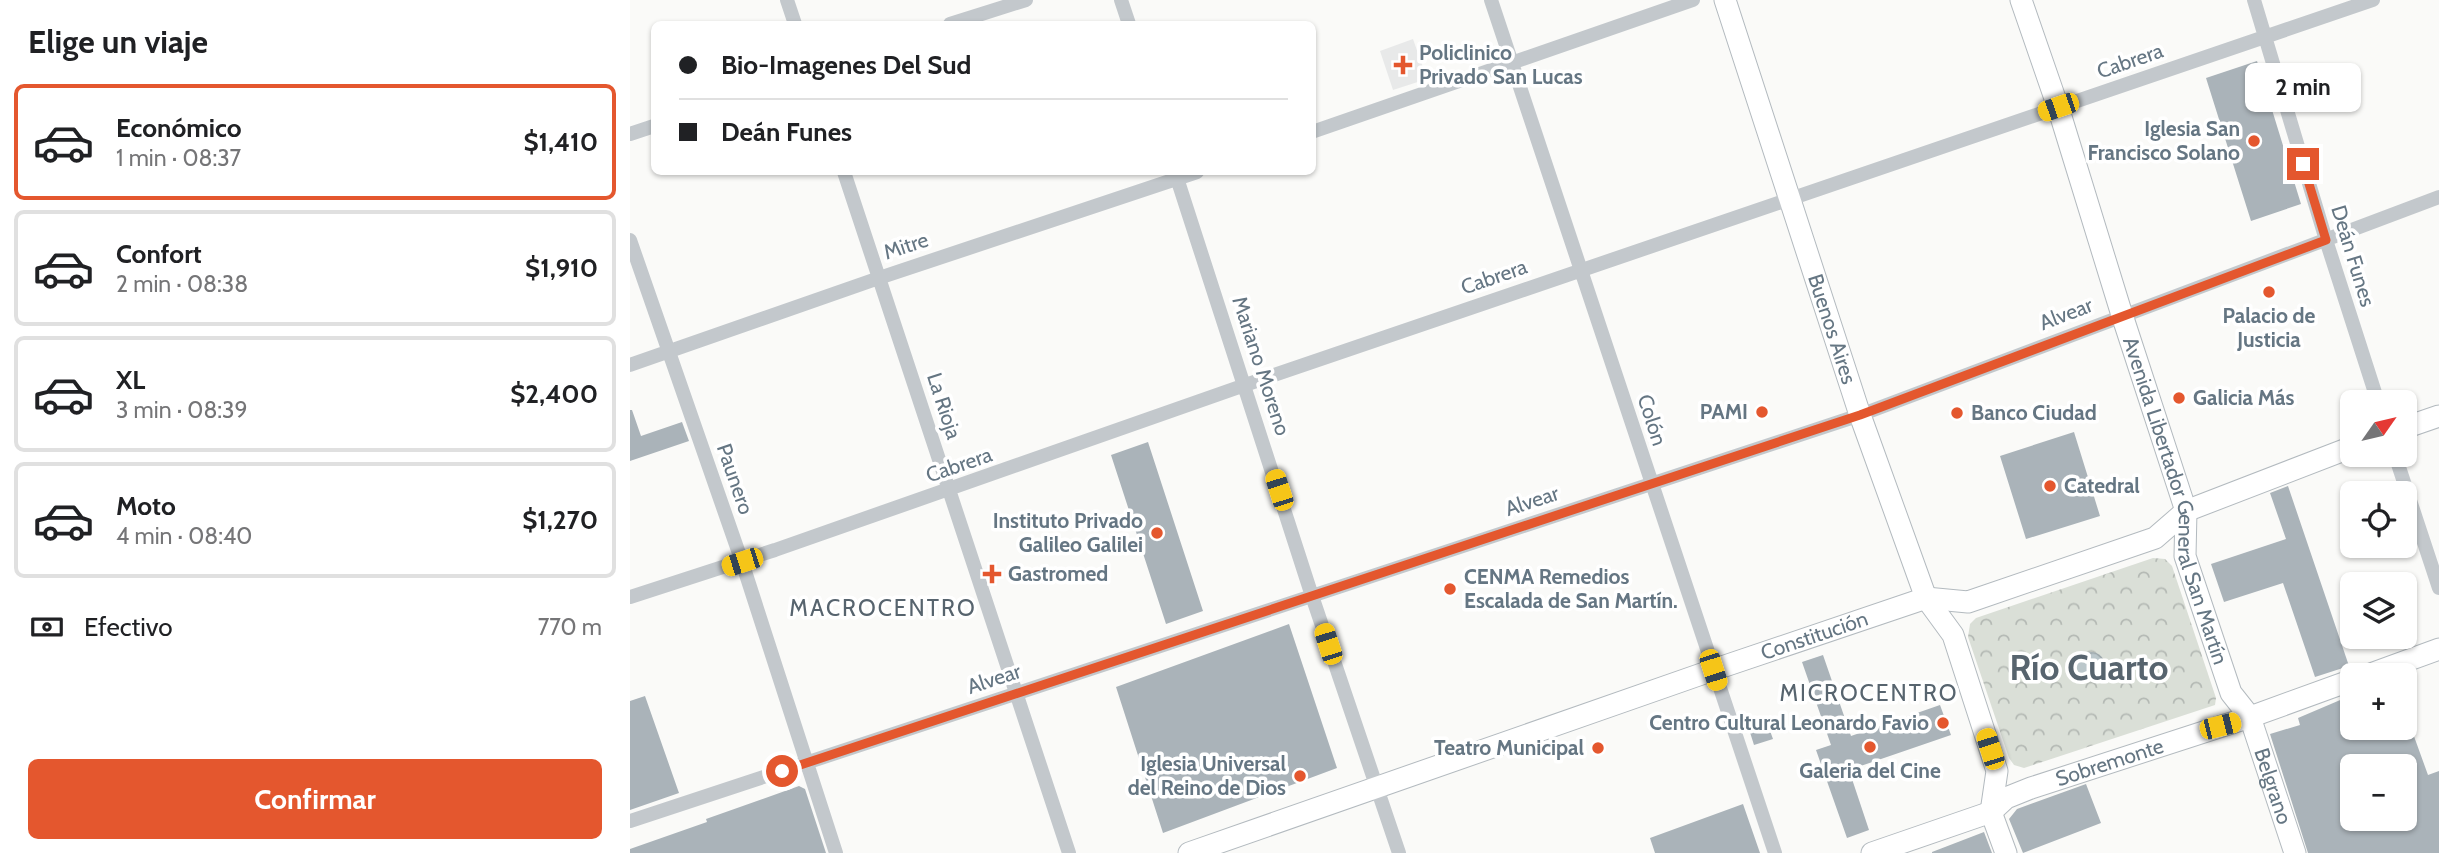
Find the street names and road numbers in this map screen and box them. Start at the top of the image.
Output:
street label: Cabrera [2093,38,2166,83]
street label: Deán Funes [2326,202,2381,310]
street label: Mitre [880,227,932,264]
street label: Cabrera [1457,254,1530,299]
street label: Buenos Aires [1803,271,1862,387]
street label: Alvear [2036,292,2096,335]
street label: Mariano Moreno [1227,293,1296,439]
street label: Avenida Libertador General San Martín [2118,333,2233,667]
street label: La Rioja [921,369,967,443]
street label: Colón [1632,391,1672,449]
street label: Paunero [712,440,759,518]
street label: Cabrera [922,442,995,487]
street label: Alvear [1502,480,1562,521]
street label: Constitución [1757,606,1871,665]
street label: Alvear [964,658,1024,699]
street label: Sobremonte [2052,733,2167,791]
street label: Belgrano [2249,745,2298,827]

